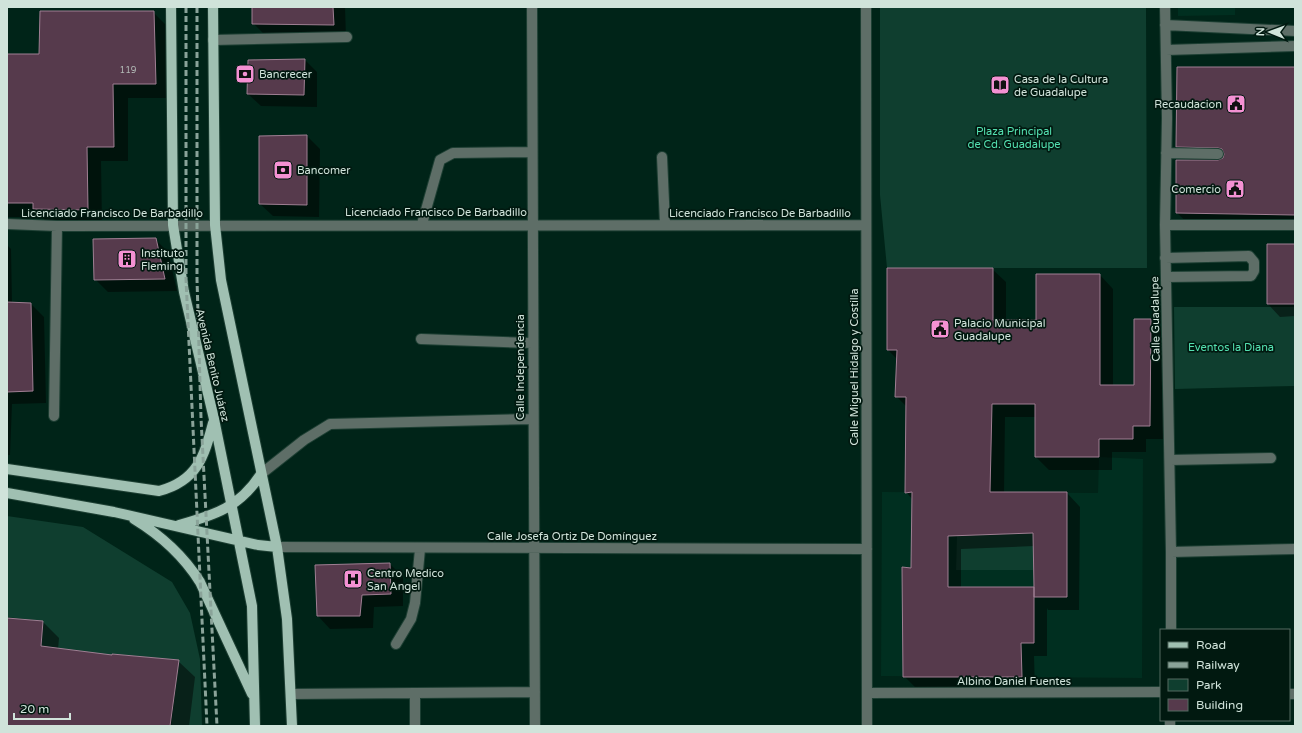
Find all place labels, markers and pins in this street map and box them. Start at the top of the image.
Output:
bank icon: Bancrecer [234,63,256,85]
place label: Bancrecer [259,68,313,81]
place label: Casa de la Cultura de Guadalupe [1014,73,1108,99]
library icon: Casa de la Cultura de Guadalupe [989,74,1011,96]
public building icon: Recaudacion [1225,93,1247,115]
place label: Recaudacion [1154,98,1222,111]
bank icon: Bancomer [272,159,294,181]
place label: Bancomer [297,164,351,177]
public building icon: Comercio [1224,178,1246,200]
place label: Comercio [1171,183,1221,196]
place label: Instituto Fleming [141,247,185,273]
building icon: Instituto Fleming [116,248,138,270]
place label: Palacio Municipal Guadalupe [954,317,1045,343]
public building icon: Palacio Municipal Guadalupe [929,318,951,340]
place label: Centro Medico San Angel [367,567,444,593]
hospital icon: Centro Medico San Angel [342,568,364,590]

